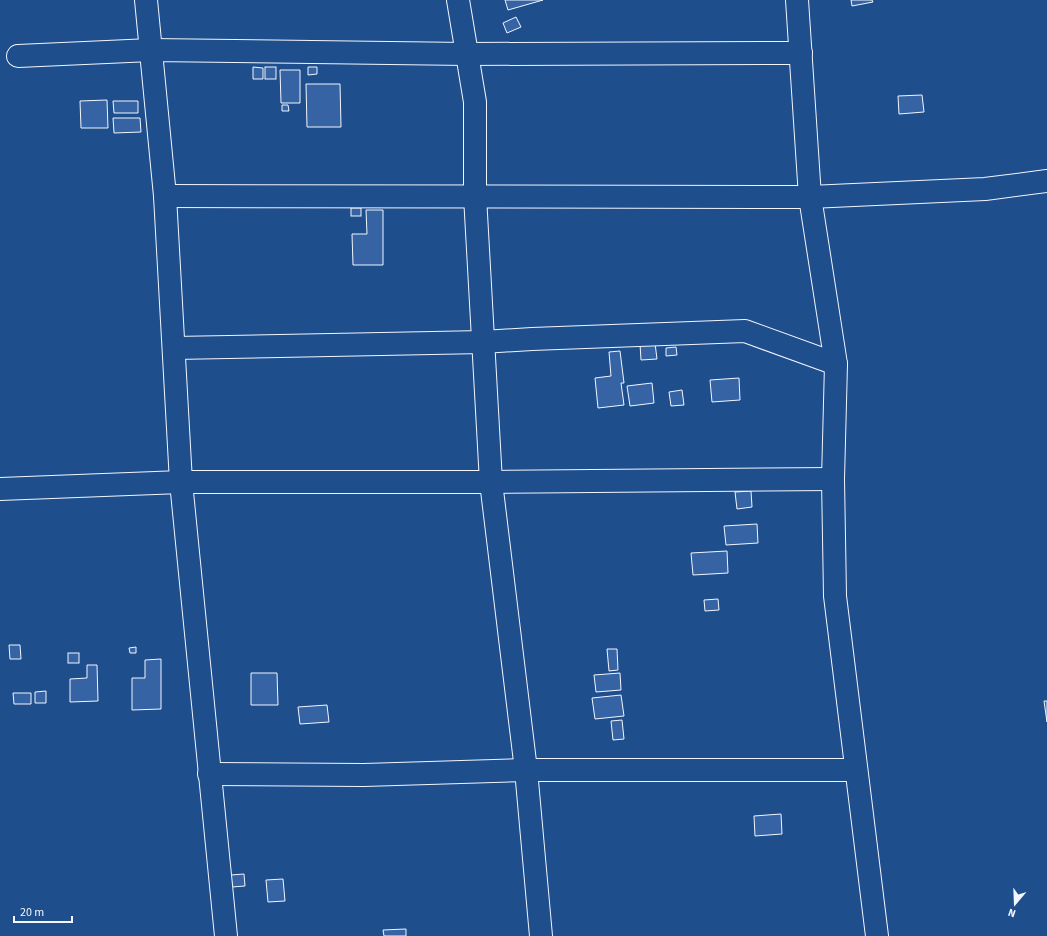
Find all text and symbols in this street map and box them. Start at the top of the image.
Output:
north arrow [995,884,1035,924]
scale bar [14,898,72,924]
text: 20 m [20,904,44,921]
text: N [1006,905,1018,921]

